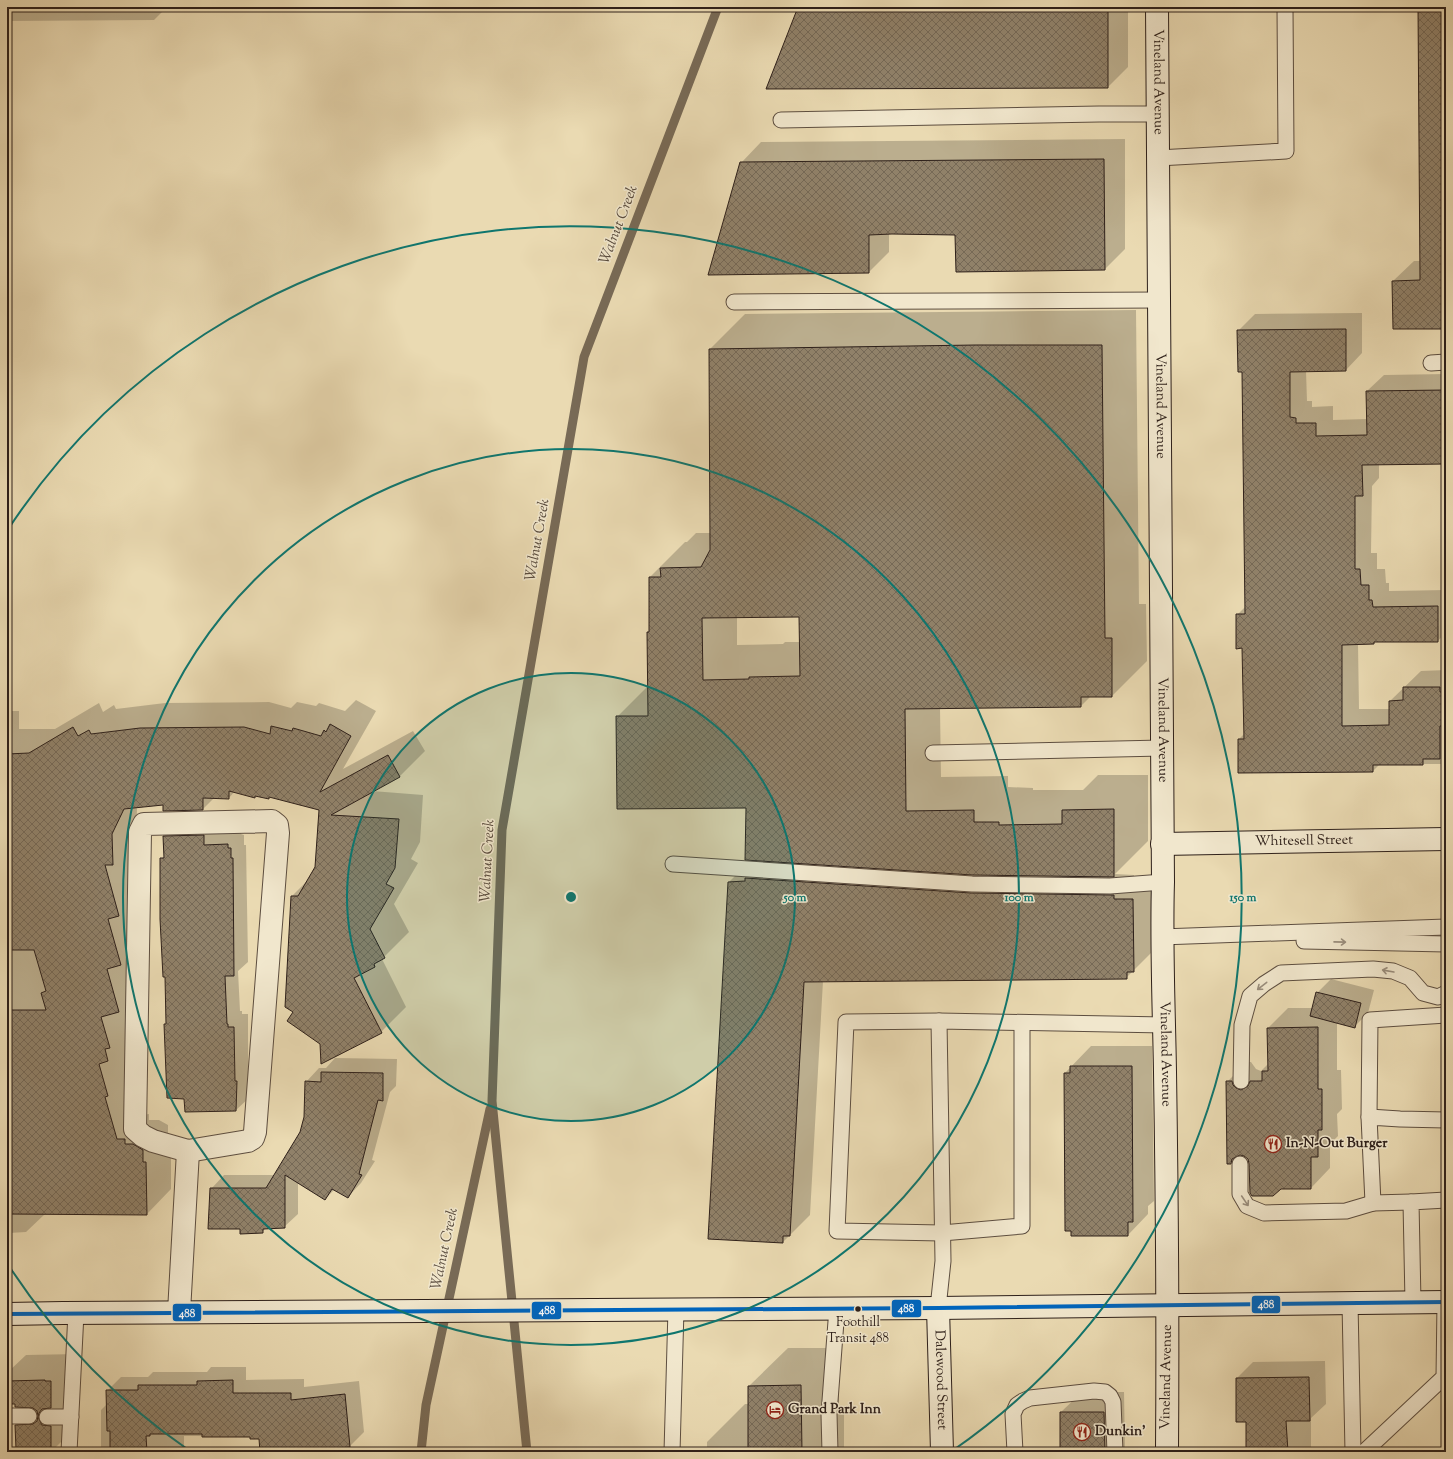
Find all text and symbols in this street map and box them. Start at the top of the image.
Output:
street label: Vineland Avenue [1147,29,1168,135]
water label: Walnut Creek [594,182,644,267]
street label: Vineland Avenue [1149,353,1170,459]
water label: Walnut Creek [520,497,556,583]
street label: Vineland Avenue [1152,677,1172,783]
water label: Walnut Creek [475,819,501,903]
street label: Whitesell Street [1255,831,1353,852]
text: 50 m [783,889,807,907]
text: 100 m [1003,889,1034,907]
text: 150 m [1228,889,1257,907]
centre of rings [564,890,578,904]
one-way arrow [1333,938,1346,946]
one-way arrow [1382,967,1395,975]
one-way arrow [1257,982,1268,990]
street label: Vineland Avenue [1153,1001,1176,1107]
restaurant icon: In-N-Out Burger [1263,1134,1283,1154]
place label: In-N-Out Burger [1286,1134,1388,1154]
one-way arrow [1241,1196,1249,1207]
water label: Walnut Creek [426,1206,464,1292]
line badge: 488 [1251,1295,1281,1314]
text: 488 [1257,1297,1275,1313]
line badge: 488 [891,1299,922,1318]
line badge: 488 [531,1301,562,1320]
text: 488 [897,1301,915,1317]
line badge: 488 [172,1303,202,1322]
text: 488 [538,1303,556,1319]
marker: Foothill Transit 488 [853,1304,863,1314]
text: 488 [178,1306,196,1322]
place label: Foothill Transit 488 [827,1314,889,1348]
street label: Vineland Avenue [1156,1324,1178,1430]
street label: Dalewood Street [929,1330,951,1431]
hotel icon: Grand Park Inn [765,1400,785,1420]
place label: Grand Park Inn [788,1400,882,1420]
restaurant icon: Dunkin' [1072,1422,1092,1442]
place label: Dunkin' [1095,1422,1146,1442]

